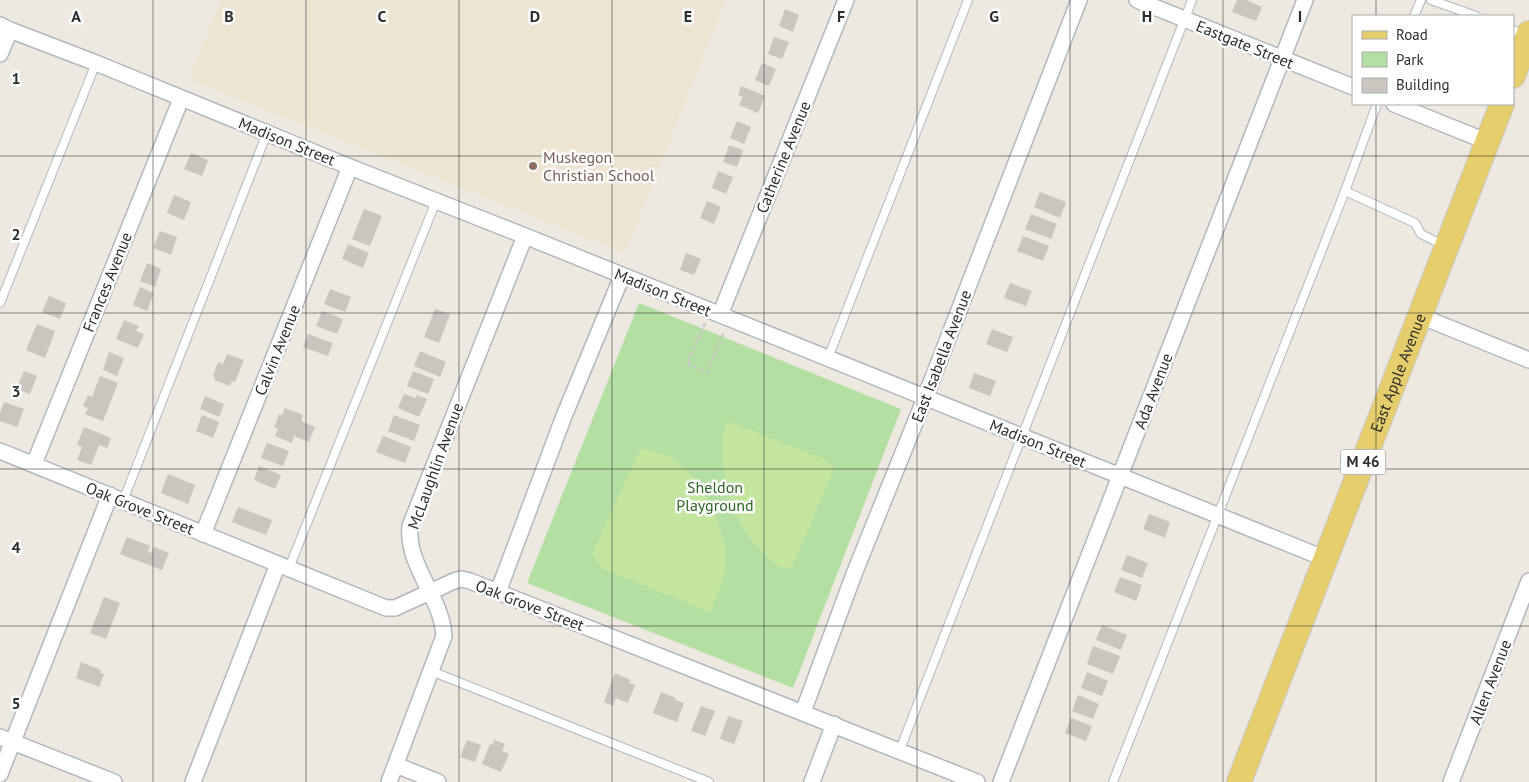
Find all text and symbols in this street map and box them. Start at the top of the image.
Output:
text: A [71,6,81,26]
text: B [224,6,234,26]
text: C [378,6,387,26]
text: D [530,6,540,26]
text: E [684,6,692,26]
text: F [837,6,845,26]
text: G [989,6,999,26]
text: H [1142,6,1152,26]
text: I [1298,6,1302,26]
street label: Eastgate Street [1193,15,1297,73]
legend [1352,15,1514,105]
text: Road [1396,25,1428,44]
text: Park [1396,50,1424,69]
text: 1 [11,68,21,88]
text: Building [1396,75,1450,94]
street label: Catherine Avenue [751,98,815,216]
street label: Madison Street [236,112,339,170]
place label: Muskegon Christian School [543,147,655,185]
marker: Muskegon Christian School [527,160,539,172]
text: 2 [11,224,21,244]
street label: Frances Avenue [78,229,136,335]
street label: Madison Street [612,263,715,321]
street label: East Isabella Avenue [907,287,975,425]
street label: Calvin Avenue [250,302,304,398]
street label: East Apple Avenue [1366,310,1430,435]
street label: Ada Avenue [1129,350,1177,432]
text: 3 [11,381,21,401]
street label: McLaughlin Avenue [403,400,467,532]
street label: Madison Street [987,414,1090,472]
road number: M 46 [1340,450,1386,474]
street label: Oak Grove Street [83,477,197,539]
park label: Sheldon Playground [676,477,754,515]
text: 4 [11,537,21,557]
street label: Oak Grove Street [473,575,588,635]
street label: Allen Avenue [1465,637,1515,727]
text: 5 [11,693,21,713]

